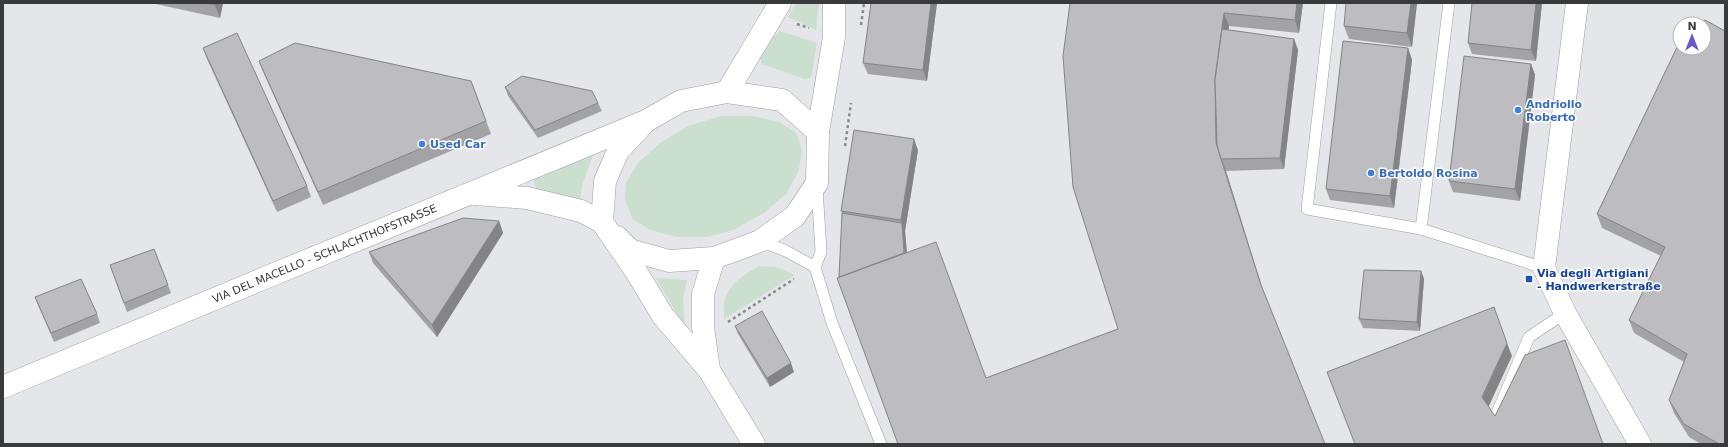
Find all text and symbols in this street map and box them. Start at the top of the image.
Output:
north arrow [1672,16,1712,56]
text: N [1687,20,1697,33]
place label: Andriollo Roberto [1526,98,1583,124]
marker: Andriollo Roberto [1513,105,1523,115]
place label: Used Car [430,138,486,151]
marker: Used Car [417,139,427,149]
place label: Bertoldo Rosina [1379,167,1478,180]
marker: Bertoldo Rosina [1366,168,1376,178]
street label: VIA DEL MACELLO - SCHLACHTHOFSTRASSE [210,201,439,306]
place label: Via degli Artigiani - Handwerkerstraße [1537,267,1661,293]
marker: Via degli Artigiani - Handwerkerstraße [1524,274,1534,284]

